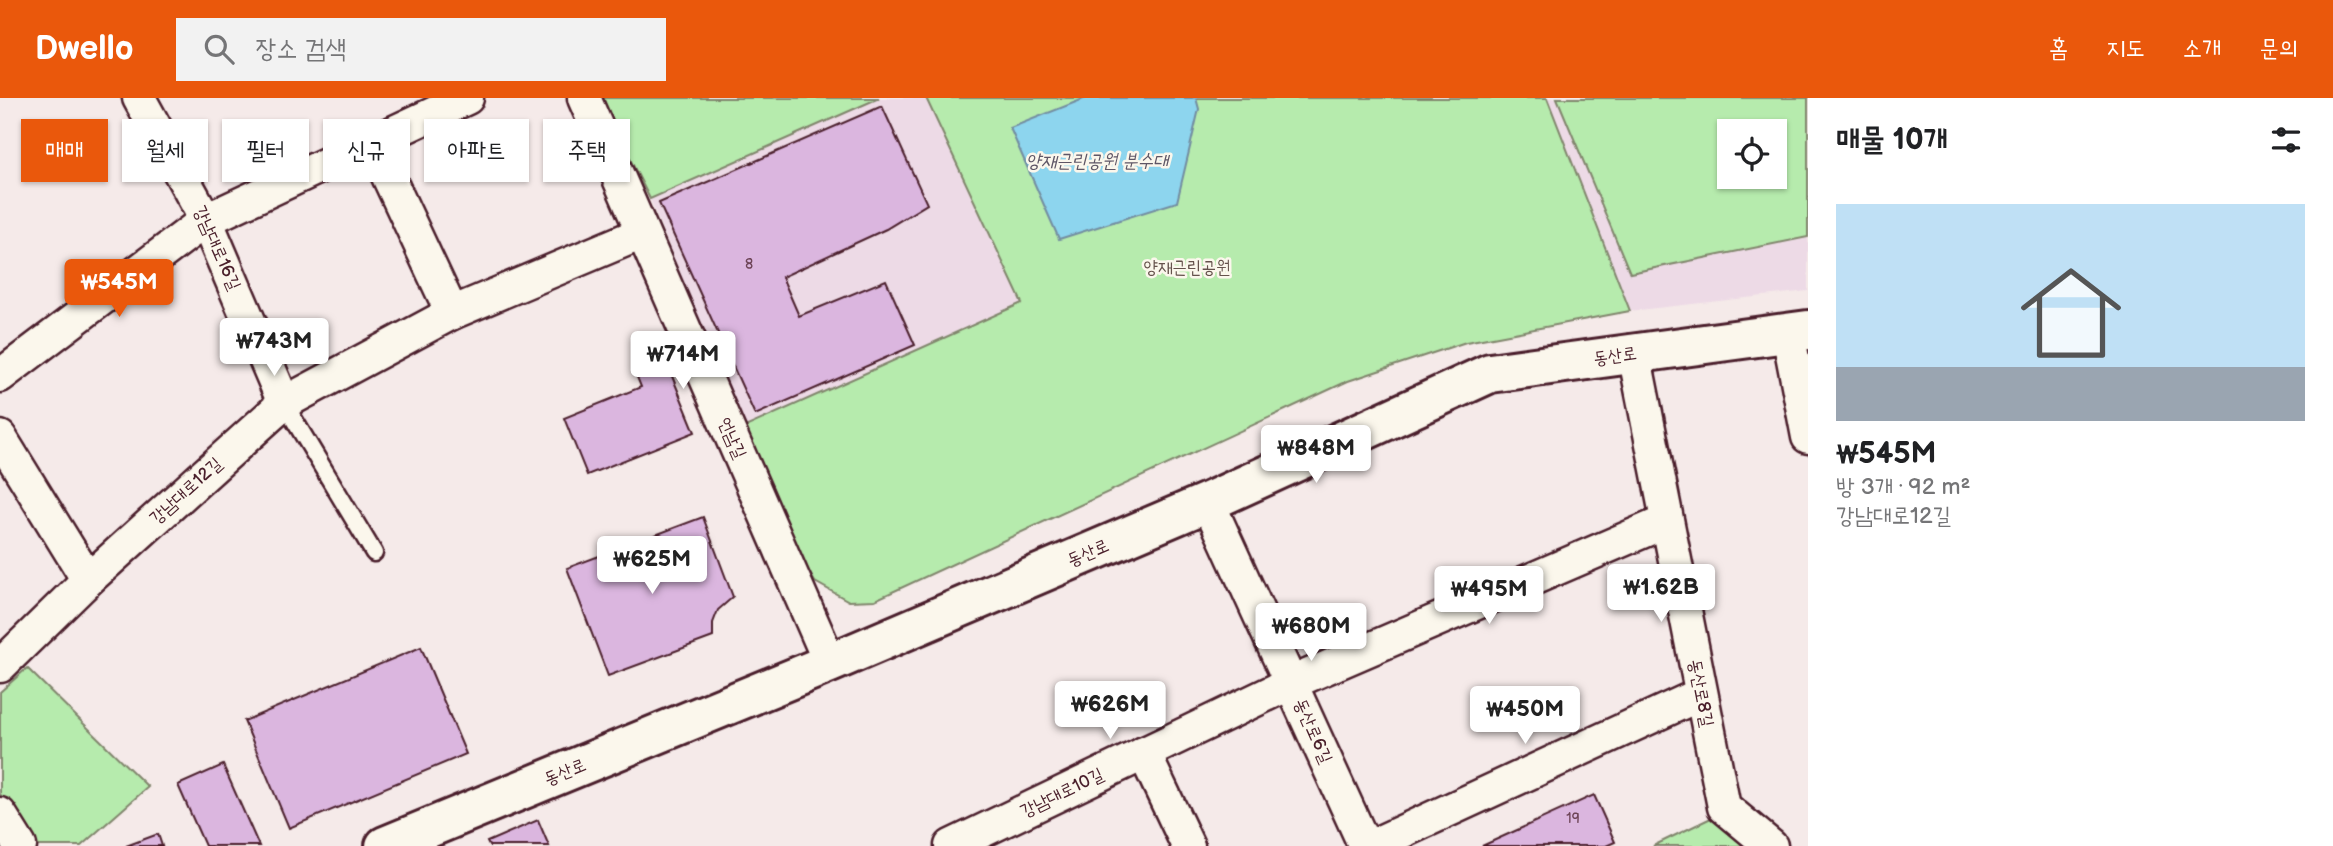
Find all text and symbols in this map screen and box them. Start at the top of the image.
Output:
search box [176,18,666,81]
text: Dwello [35,29,134,69]
icon: search [200,30,238,68]
text: 장소 검색 [256,34,346,65]
text: 홈 [2049,34,2068,63]
text: 지도 [2106,34,2145,63]
text: 소개 [2183,34,2221,63]
text: 문의 [2259,34,2298,63]
chip: 매매 [21,119,108,182]
chip: 월세 [122,119,208,182]
chip: 필터 [222,119,309,182]
chip: 신규 [323,119,410,182]
chip: 아파트 [424,119,529,182]
chip: 주택 [543,119,630,182]
map controls [1717,119,1787,189]
button: locate [1717,119,1787,189]
icon: filters [2267,121,2305,159]
text: 매물 10개 [1836,122,1948,158]
water label: 양재근린공원 분수대 [1026,150,1171,173]
street label: 강남대로16길 [189,202,245,294]
icon: home [2008,250,2134,376]
house number: 8 [745,256,753,273]
park label: 양재근린공원 [1144,257,1230,278]
pin: ₩545M [70,260,168,319]
text: ₩545M [80,268,158,296]
pin: ₩743M [225,318,323,378]
text: ₩743M [236,327,312,355]
pin: ₩714M [634,331,732,391]
text: ₩714M [647,340,719,368]
street label: 동산로 [1592,343,1638,369]
street label: 언남길 [714,414,751,463]
pin: ₩848M [1267,426,1365,485]
text: ₩848M [1277,434,1355,462]
text: ₩545M [1836,436,1936,472]
street label: 강남대로12길 [146,453,227,529]
text: 방 3개 · 92 m² [1836,473,1970,501]
text: 강남대로12길 [1836,502,1951,530]
street label: 동산로 [1064,535,1112,571]
pin: ₩625M [603,536,701,596]
text: ₩625M [613,545,691,573]
pin: ₩1.62B [1604,564,1718,624]
pin: ₩495M [1440,566,1538,626]
text: ₩1.62B [1623,573,1699,601]
text: ₩495M [1450,575,1528,603]
pin: ₩680M [1262,603,1360,663]
text: ₩680M [1271,612,1351,640]
street label: 동산로8길 [1684,657,1718,729]
pin: ₩626M [1061,682,1159,741]
pin: ₩450M [1476,686,1574,746]
text: ₩626M [1071,690,1149,718]
street label: 동산로6길 [1289,695,1337,767]
text: ₩450M [1486,695,1564,723]
street label: 동산로 [541,754,589,790]
street label: 강남대로10길 [1017,764,1107,822]
house number: 19 [1566,810,1580,827]

